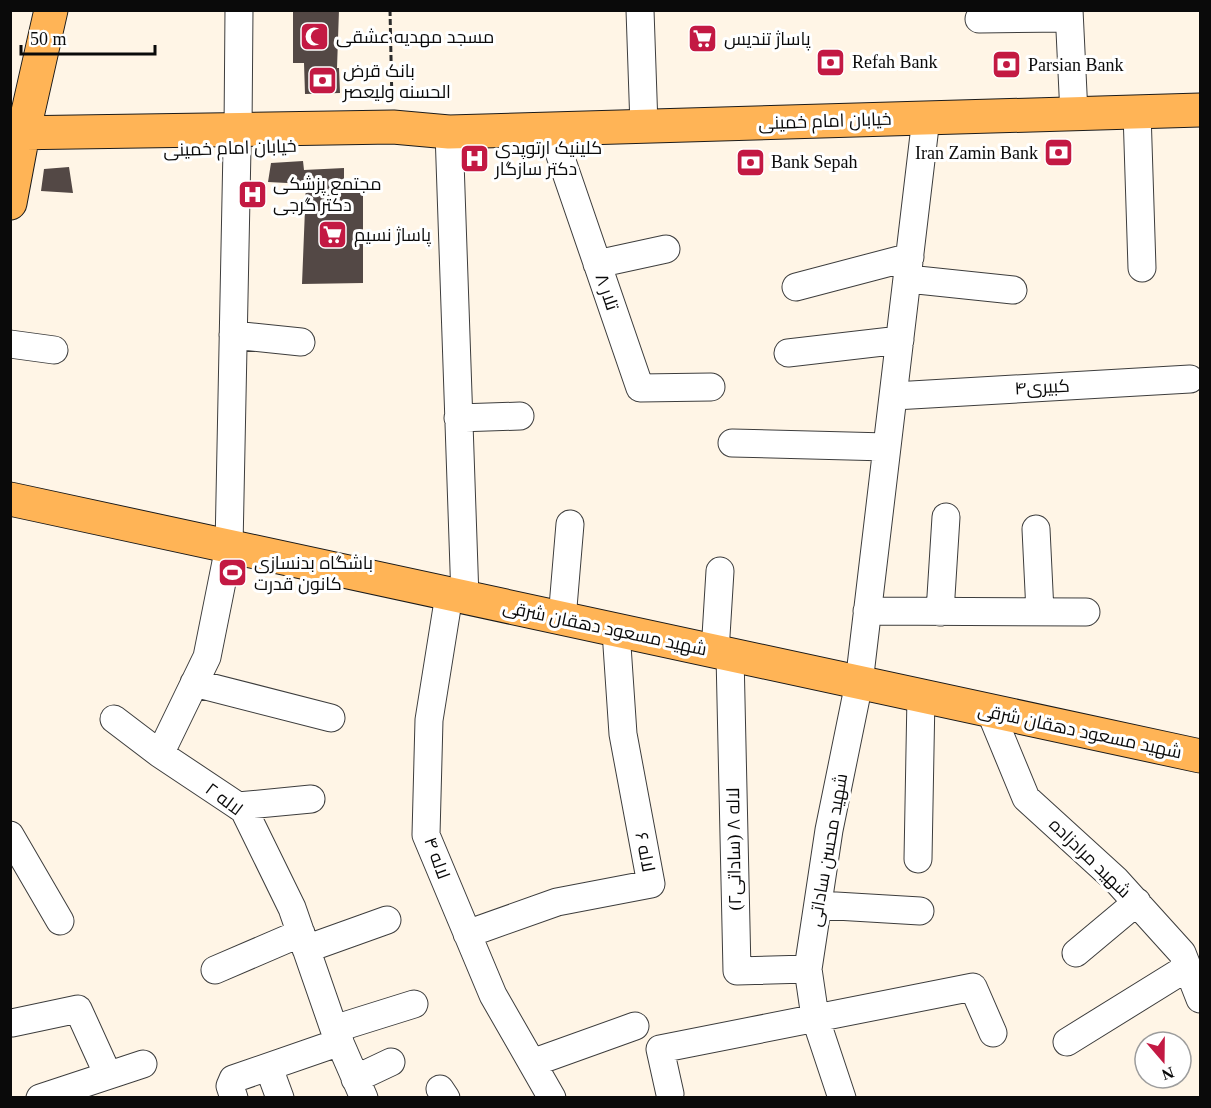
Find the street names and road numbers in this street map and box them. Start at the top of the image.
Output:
street label: خیابان امام خمینی [758,109,892,135]
street label: خیابان امام خمینی [163,136,297,162]
street label: تلار ۸ [591,271,623,313]
street label: کبیری۴ [1014,376,1070,399]
street label: شهید مسعود دهقان شرقی [501,597,709,660]
street label: شهید مسعود دهقان شرقی [976,700,1184,763]
street label: شهید محسن ساداتی [805,772,852,928]
street label: لاله ۲ [202,779,246,819]
street label: لاله ۸ (ساداتی۲) [723,787,746,911]
street label: شهید مرادزاده [1044,814,1135,903]
street label: لاله ۶ [631,830,659,874]
street label: لاله ۴ [420,834,454,882]

